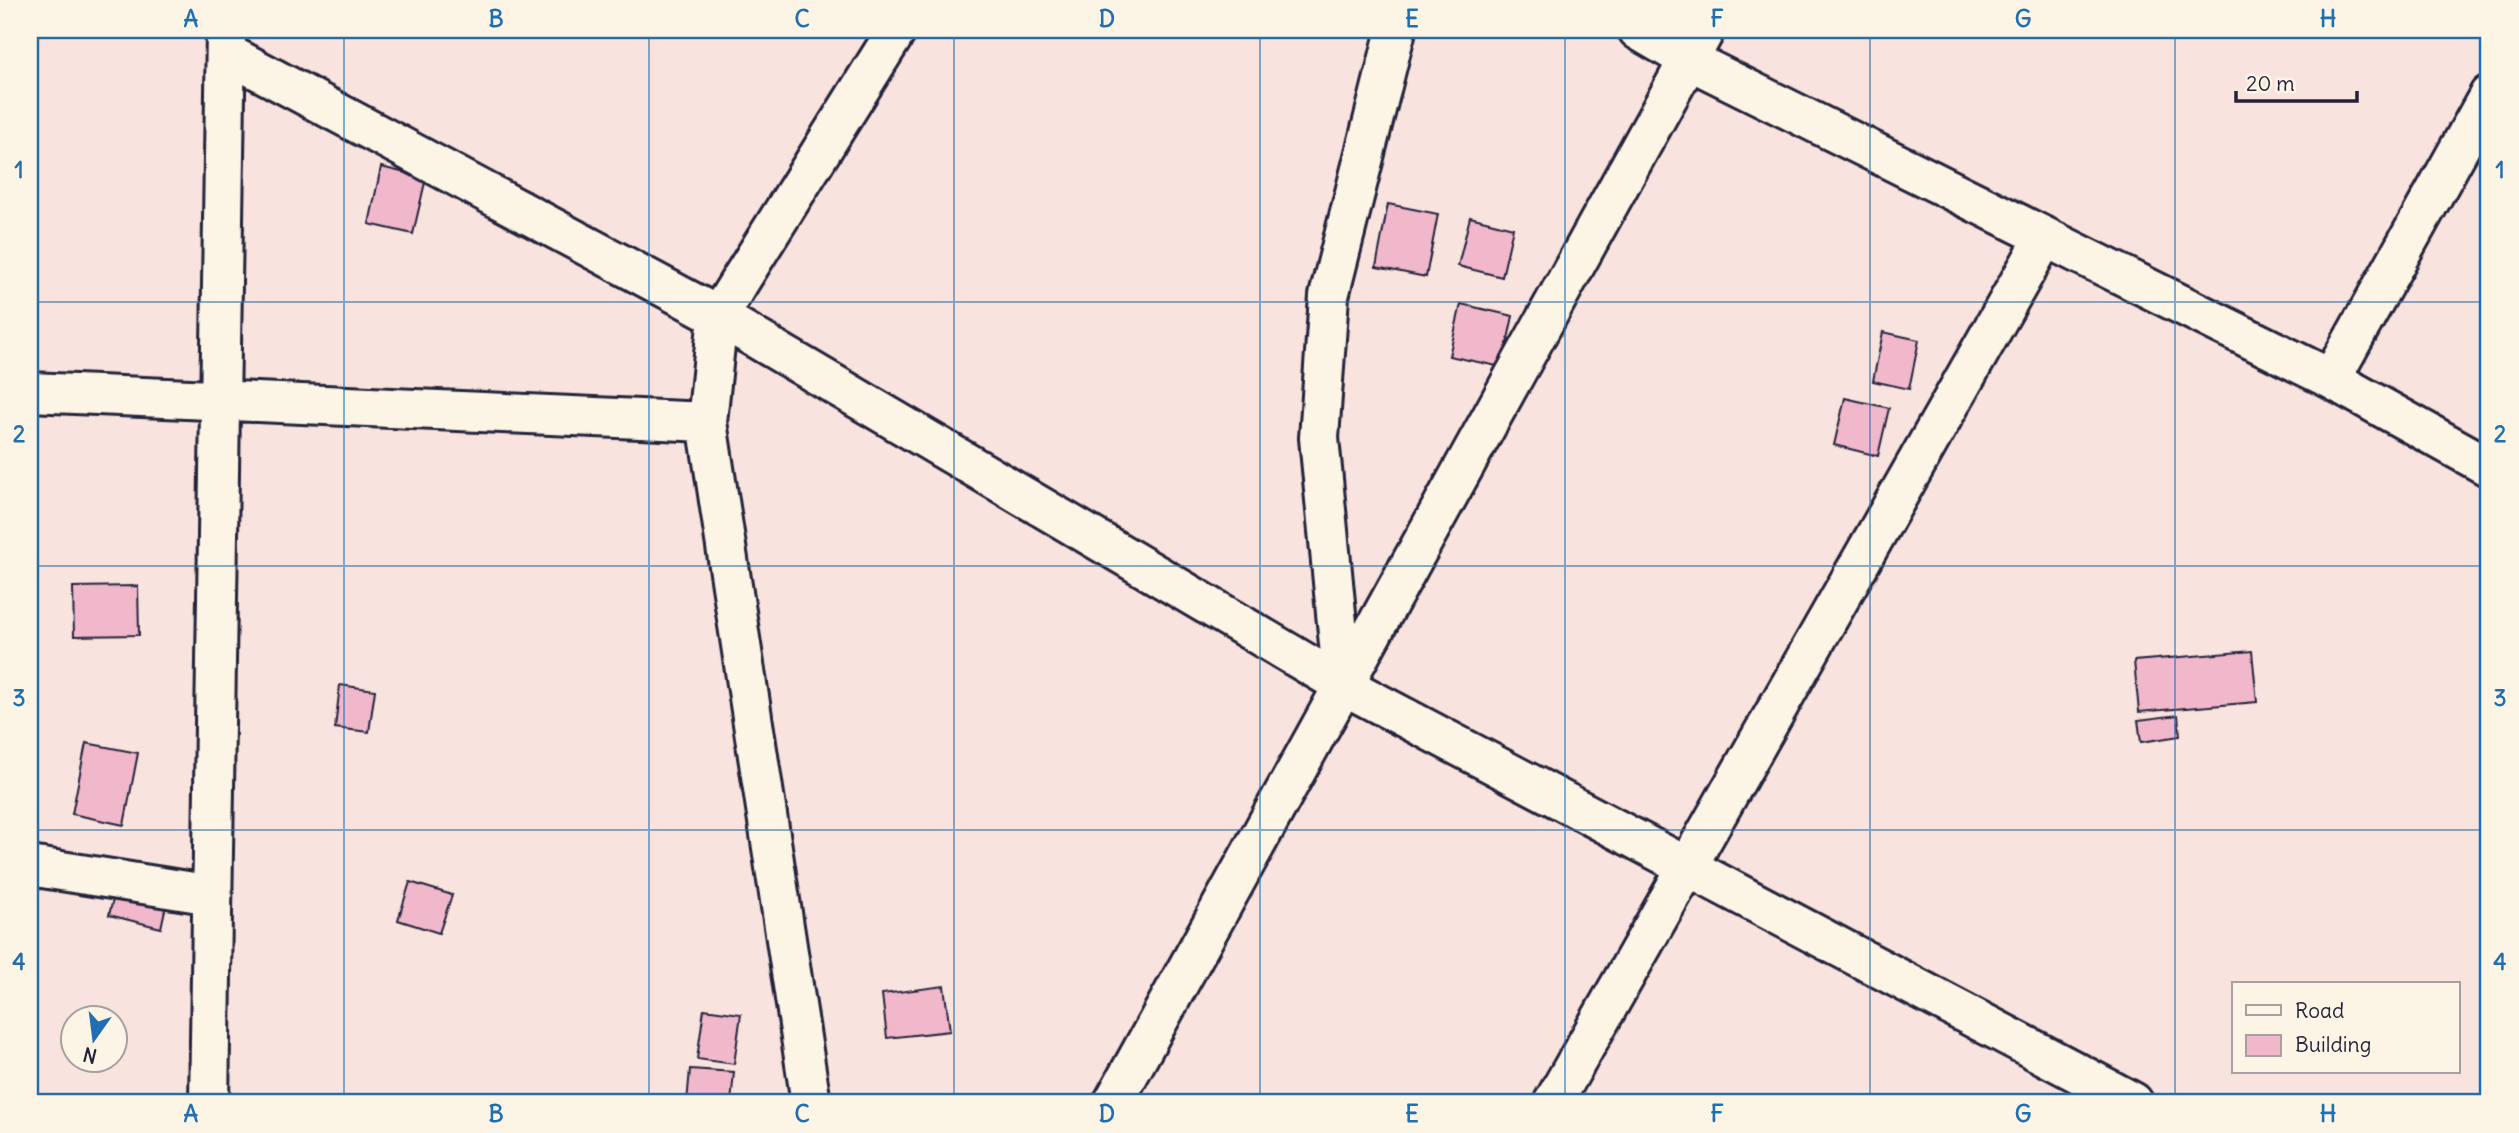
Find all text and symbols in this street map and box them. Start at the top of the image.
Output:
text: A [184,4,199,33]
text: B [488,4,504,33]
text: C [794,4,810,33]
text: D [1099,4,1115,33]
text: E [1405,4,1419,33]
text: F [1710,4,1724,33]
text: G [2015,4,2031,33]
text: H [2320,4,2336,33]
scale bar [2236,60,2356,104]
text: 20 m [2246,70,2295,97]
text: 1 [14,155,24,184]
text: 1 [2495,155,2505,184]
text: 2 [13,419,26,448]
text: 2 [2494,419,2507,448]
text: 3 [12,683,26,712]
text: 3 [2493,683,2507,712]
text: 4 [12,947,26,976]
text: 4 [2493,947,2507,976]
legend [2232,982,2460,1074]
text: Road [2295,997,2344,1024]
north arrow [60,1004,130,1074]
text: Building [2295,1031,2371,1058]
text: N [81,1042,99,1069]
text: A [184,1099,199,1128]
text: B [488,1099,504,1128]
text: C [794,1099,810,1128]
text: D [1099,1099,1115,1128]
text: E [1405,1099,1419,1128]
text: F [1710,1099,1724,1128]
text: G [2015,1099,2031,1128]
text: H [2320,1099,2336,1128]

